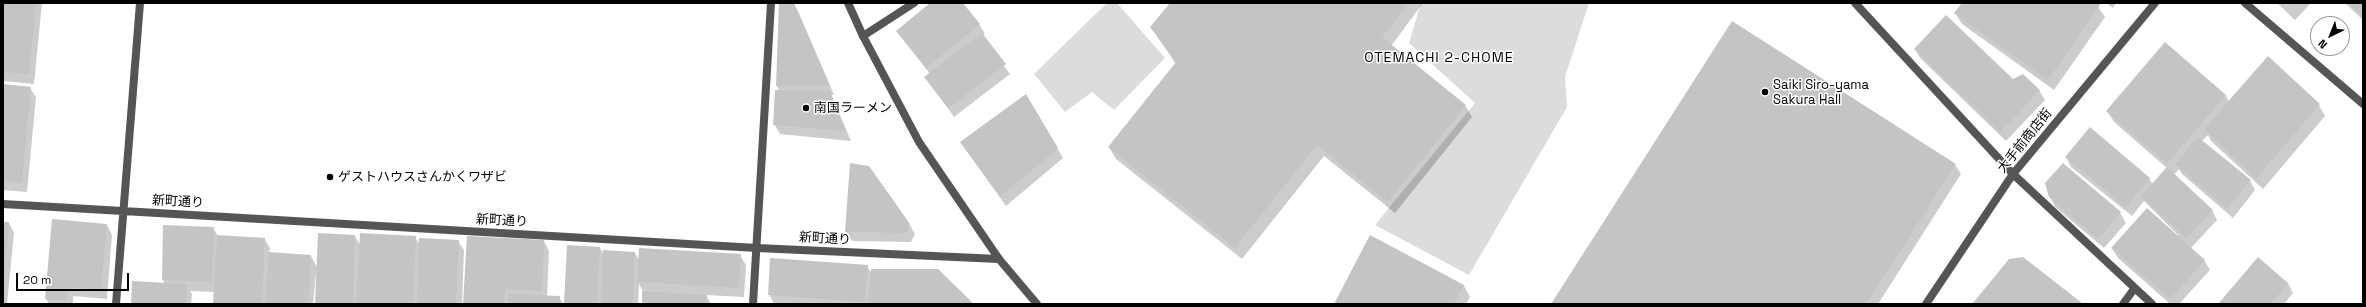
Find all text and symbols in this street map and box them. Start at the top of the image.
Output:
north arrow [2310,16,2350,56]
text: N [2315,36,2330,52]
district label: OTEMACHI 2-CHOME [1364,50,1514,66]
place label: Saiki Siro-yama Sakura Hall [1773,77,1869,108]
marker: Saiki Siro-yama Sakura Hall [1760,87,1770,97]
place label: 南国ラーメン [814,100,892,116]
marker: 南国ラーメン [801,103,811,113]
street label: 大手前商店街 [1994,106,2056,176]
place label: ゲストハウスさんかくワザビ [338,169,507,185]
marker: ゲストハウスさんかくワザビ [325,172,335,182]
street label: 新町通り [152,193,204,211]
street label: 新町通り [476,212,528,230]
street label: 新町通り [799,230,851,248]
scale bar [18,265,131,291]
text: 20 m [23,272,51,288]

